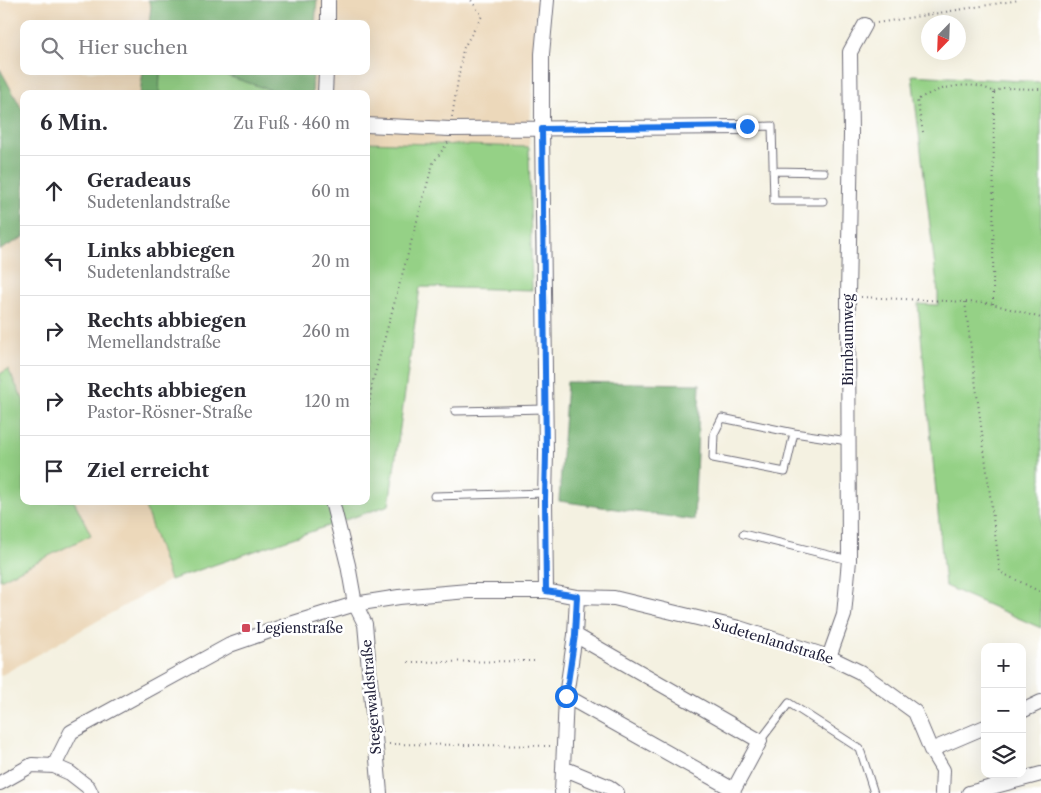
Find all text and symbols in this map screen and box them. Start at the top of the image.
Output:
north arrow [921,15,966,60]
search box [20,20,370,75]
icon: search [38,34,66,62]
text: Hier suchen [78,36,188,59]
text: 6 Min. [40,110,108,135]
text: Zu Fuß · 460 m [233,113,350,133]
route end [736,115,759,138]
text: Geradeaus [87,169,191,192]
icon: ahead [40,177,68,205]
text: 60 m [311,181,350,201]
text: Sudetenlandstraße [87,192,230,212]
text: Links abbiegen [87,239,235,262]
icon: left [40,247,68,275]
text: 20 m [311,251,350,271]
text: Sudetenlandstraße [87,262,230,282]
street label: Birnbaumweg [839,293,857,386]
text: Rechts abbiegen [87,309,247,332]
icon: right [40,317,68,345]
text: 260 m [302,321,350,341]
text: Memellandstraße [87,332,221,352]
text: Rechts abbiegen [87,379,247,402]
icon: right [40,387,68,415]
text: 120 m [305,391,350,411]
text: Pastor-Rösner-Straße [87,402,253,422]
icon: arrive [40,457,68,485]
text: Ziel erreicht [87,459,209,482]
street label: Sudetenlandstraße [710,614,836,668]
place label: Legienstraße [256,619,343,637]
marker: Legienstraße [240,622,252,634]
street label: Stegerwaldstraße [357,639,385,755]
map controls [981,643,1026,778]
button: + [981,643,1026,688]
route start [555,685,578,708]
button: − [981,688,1026,733]
button: layers [981,733,1026,778]

